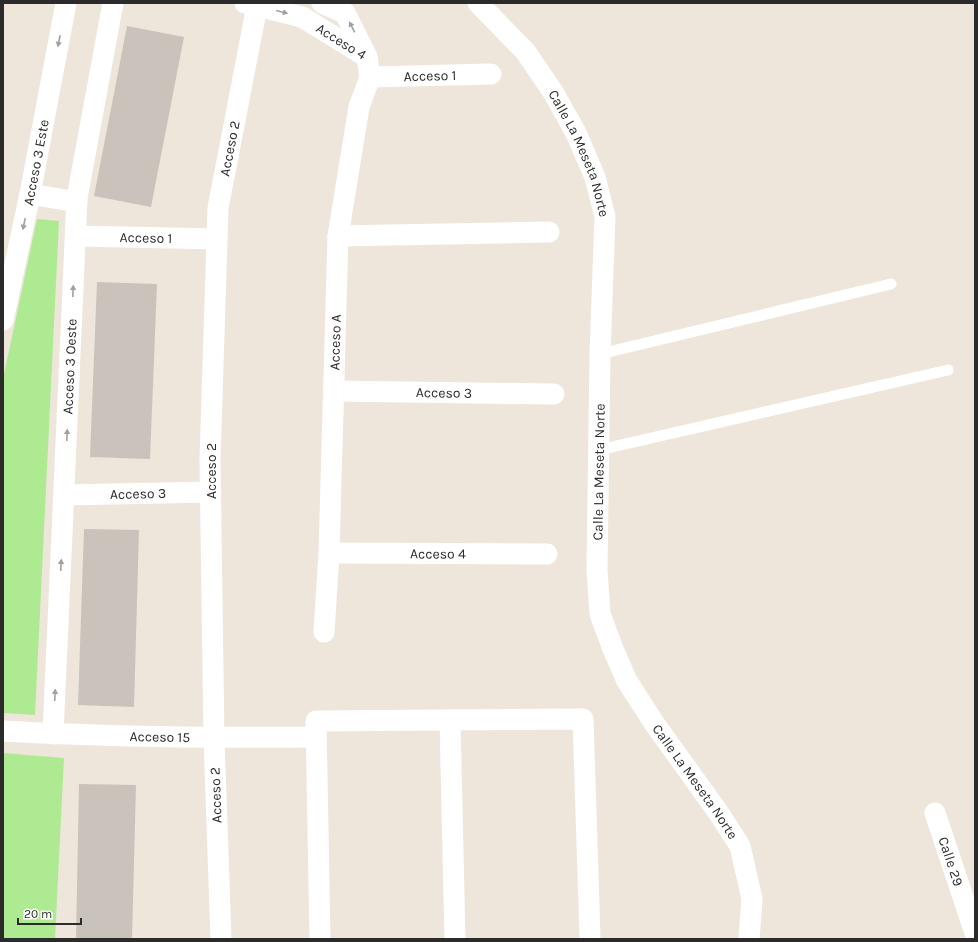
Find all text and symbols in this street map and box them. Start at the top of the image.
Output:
one-way arrow [276,10,289,16]
street label: Acceso 4 [313,19,370,63]
one-way arrow [349,22,355,33]
one-way arrow [56,35,62,47]
street label: Acceso 1 [403,66,457,85]
street label: Calle La Meseta Norte [545,87,613,219]
street label: Acceso 3 Este [19,118,52,207]
street label: Acceso 2 [216,119,243,178]
one-way arrow [20,218,26,230]
street label: Acceso 1 [119,228,173,247]
one-way arrow [70,285,77,297]
street label: Acceso A [326,314,344,371]
street label: Acceso 3 Oeste [59,318,80,415]
street label: Acceso 3 [416,384,472,401]
street label: Calle La Meseta Norte [589,403,609,541]
one-way arrow [64,429,71,441]
street label: Acceso 2 [203,443,220,499]
street label: Acceso 3 [110,484,166,503]
street label: Acceso 4 [410,545,466,562]
one-way arrow [58,559,65,571]
one-way arrow [52,688,58,701]
street label: Calle La Meseta Norte [649,721,742,842]
street label: Acceso 15 [129,728,190,746]
street label: Acceso 2 [207,767,225,823]
street label: Calle 29 [935,835,967,888]
scale bar [18,900,81,926]
text: 20 m [24,907,52,921]

